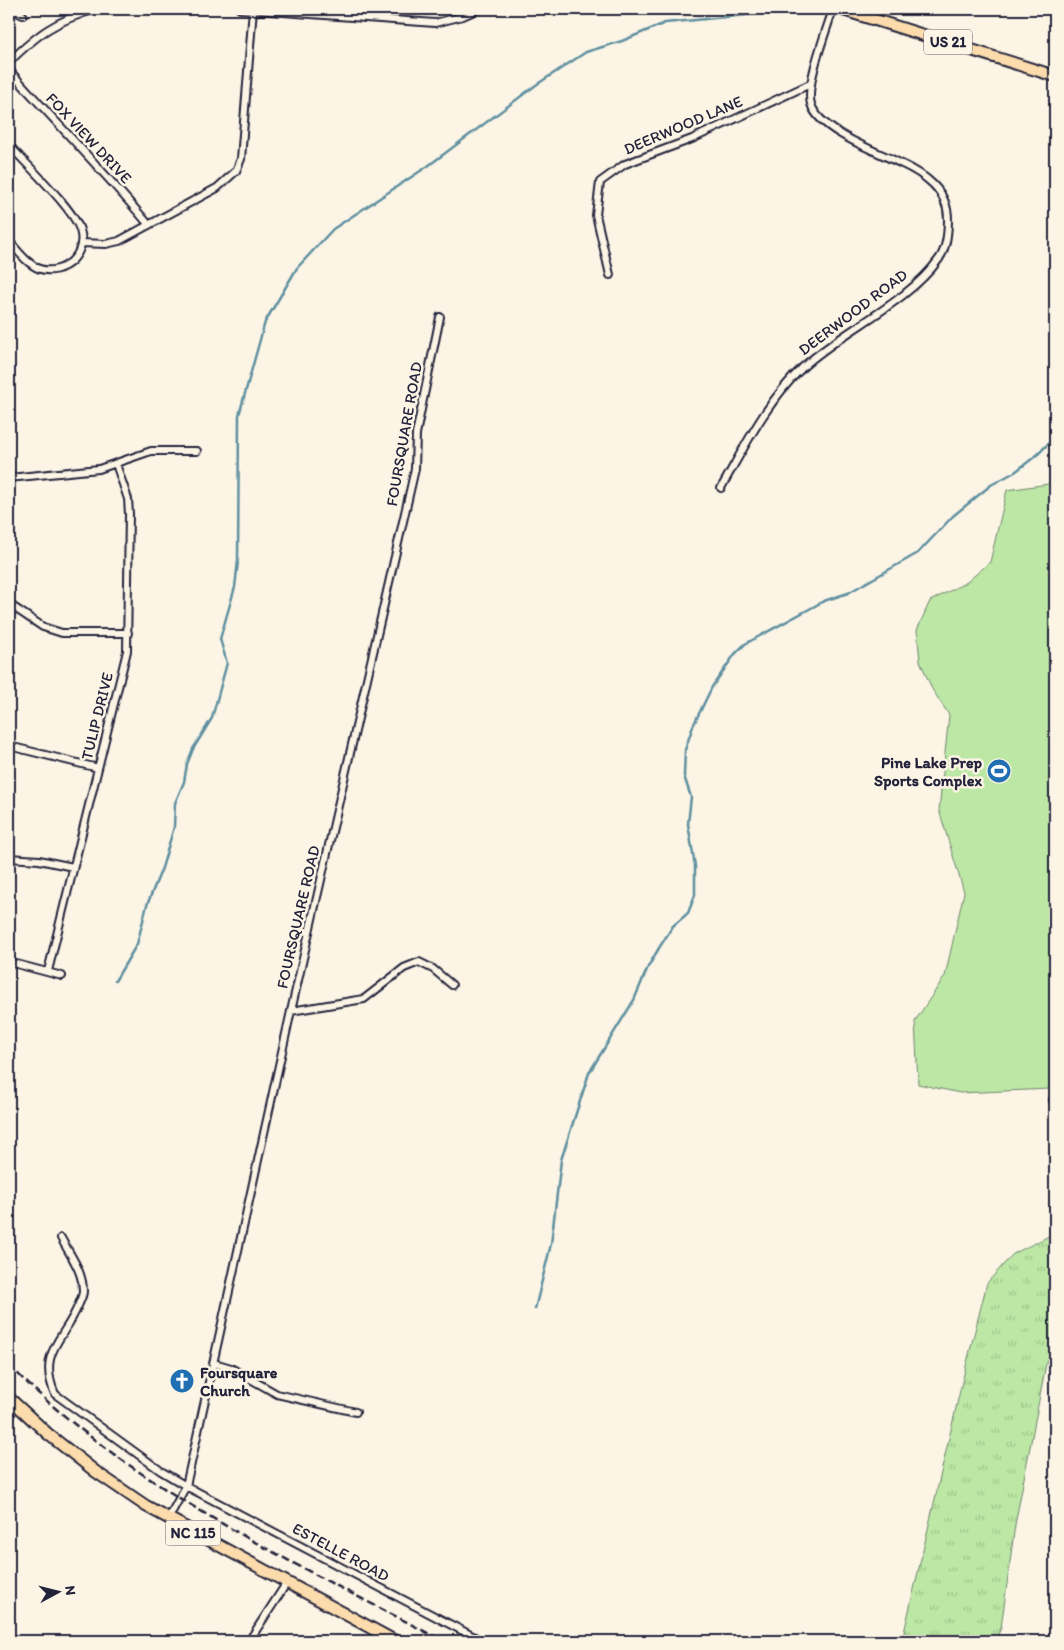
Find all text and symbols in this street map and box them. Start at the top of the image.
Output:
road number: US 21 [924,30,972,54]
street label: FOX VIEW DRIVE [42,89,136,187]
street label: DEERWOOD LANE [621,91,745,159]
street label: DEERWOOD ROAD [795,265,911,359]
street label: FOURSQUARE ROAD [382,360,426,508]
street label: TULIP DRIVE [77,670,117,762]
place label: Pine Lake Prep Sports Complex [874,753,983,791]
sports icon: Pine Lake Prep Sports Complex [986,758,1012,784]
street label: FOURSQUARE ROAD [272,843,324,990]
place label: Foursquare Church [200,1363,278,1400]
church icon: Foursquare Church [169,1368,195,1394]
street label: ESTELLE ROAD [289,1519,393,1585]
road number: NC 115 [166,1520,220,1546]
north arrow [32,1568,82,1618]
text: N [61,1585,79,1596]

